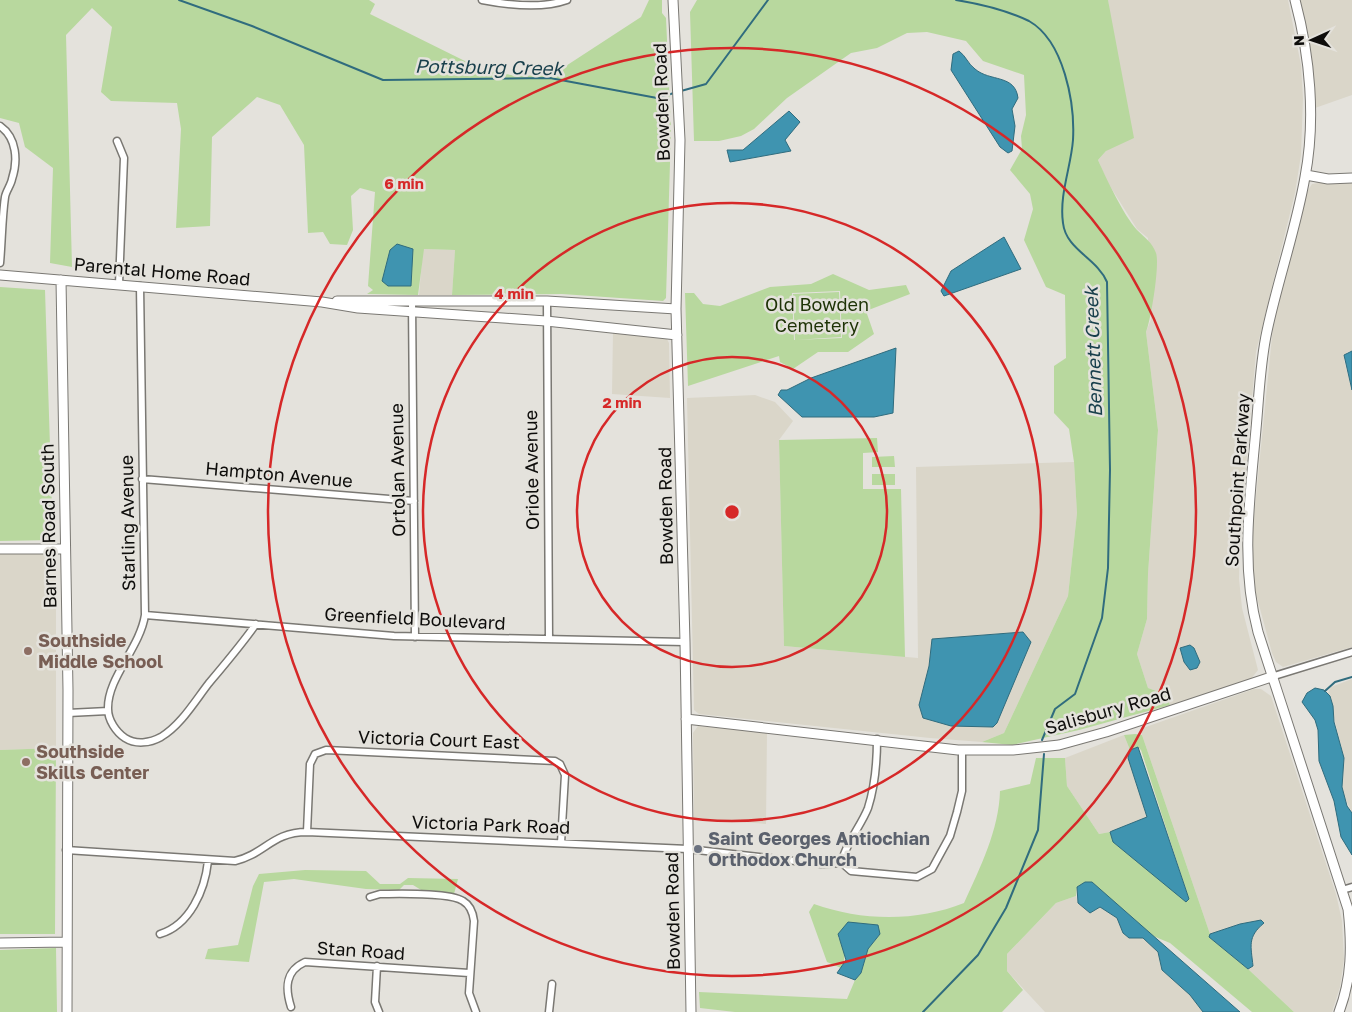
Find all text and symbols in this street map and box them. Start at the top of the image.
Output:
north arrow [1287,15,1337,65]
text: N [1290,35,1307,46]
street label: Bowden Road [648,43,674,162]
water label: Pottsburg Creek [415,54,566,79]
text: 6 min [384,174,424,192]
street label: Parental Home Road [73,252,251,290]
text: 4 min [494,284,534,302]
water label: Bennett Creek [1079,284,1106,418]
park label: Old Bowden Cemetery [765,293,869,336]
street label: Southpoint Parkway [1220,392,1254,568]
text: 2 min [602,393,642,411]
street label: Ortolan Avenue [385,403,409,537]
street label: Oriole Avenue [519,410,543,530]
street label: Barnes Road South [36,443,60,609]
street label: Bowden Road [653,447,677,565]
street label: Starling Avenue [115,455,139,591]
street label: Hampton Avenue [204,457,354,491]
centre of rings [723,503,741,521]
street label: Greenfield Boulevard [324,602,506,634]
place label: Southside Middle School [38,629,163,672]
marker: Southside Middle School [22,645,34,657]
street label: Salisbury Road [1042,682,1173,739]
street label: Victoria Court East [358,725,520,753]
place label: Southside Skills Center [36,740,149,783]
marker: Southside Skills Center [20,756,32,768]
street label: Victoria Park Road [411,810,571,838]
place label: Saint Georges Antiochian Orthodox Church [708,827,930,870]
marker: Saint Georges Antiochian Orthodox Church [692,843,704,855]
street label: Bowden Road [660,852,684,970]
street label: Stan Road [316,936,406,964]

